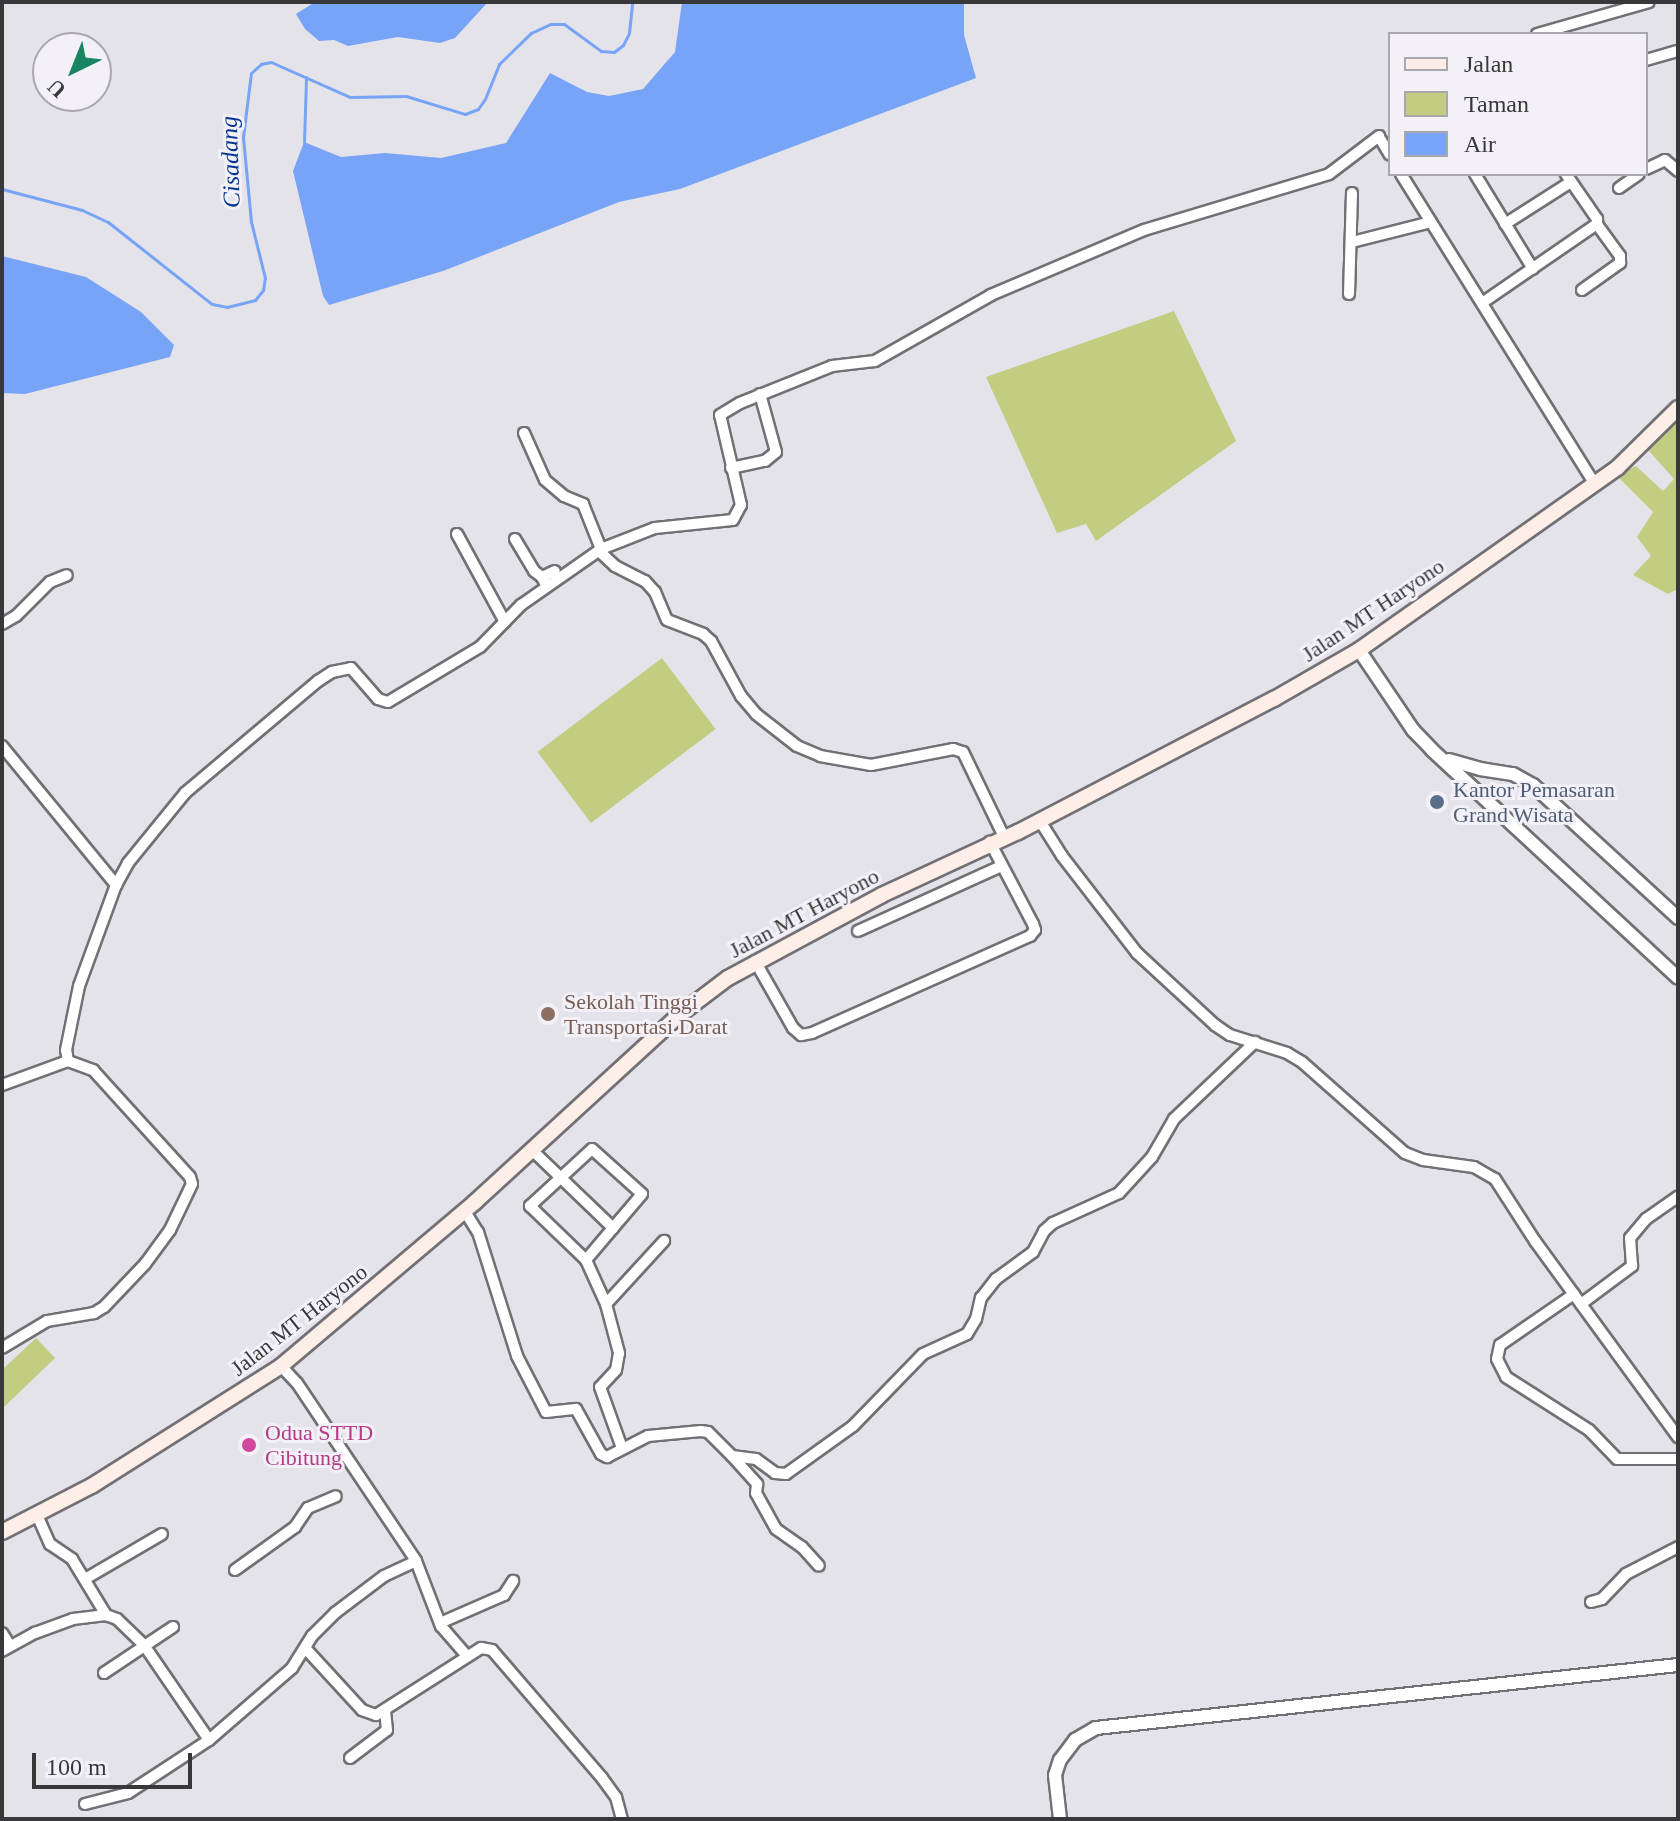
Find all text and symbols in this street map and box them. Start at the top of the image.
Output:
north arrow [32,32,112,112]
legend [1388,32,1648,176]
text: Jalan [1464,51,1513,77]
text: U [42,74,71,103]
text: Taman [1464,91,1529,117]
water label: Cisadang [215,116,247,208]
text: Air [1464,131,1496,157]
street label: Jalan MT Haryono [1297,553,1449,667]
place label: Kantor Pemasaran Grand Wisata [1453,776,1615,828]
marker: Kantor Pemasaran Grand Wisata [1428,793,1446,811]
street label: Jalan MT Haryono [724,862,884,964]
place label: Sekolah Tinggi Transportasi Darat [564,988,728,1040]
marker: Sekolah Tinggi Transportasi Darat [539,1005,557,1023]
street label: Jalan MT Haryono [225,1258,373,1382]
place label: Odua STTD Cibitung [265,1419,373,1470]
marker: Odua STTD Cibitung [240,1436,258,1454]
scale bar [36,1737,196,1787]
text: 100 m [46,1754,107,1780]

